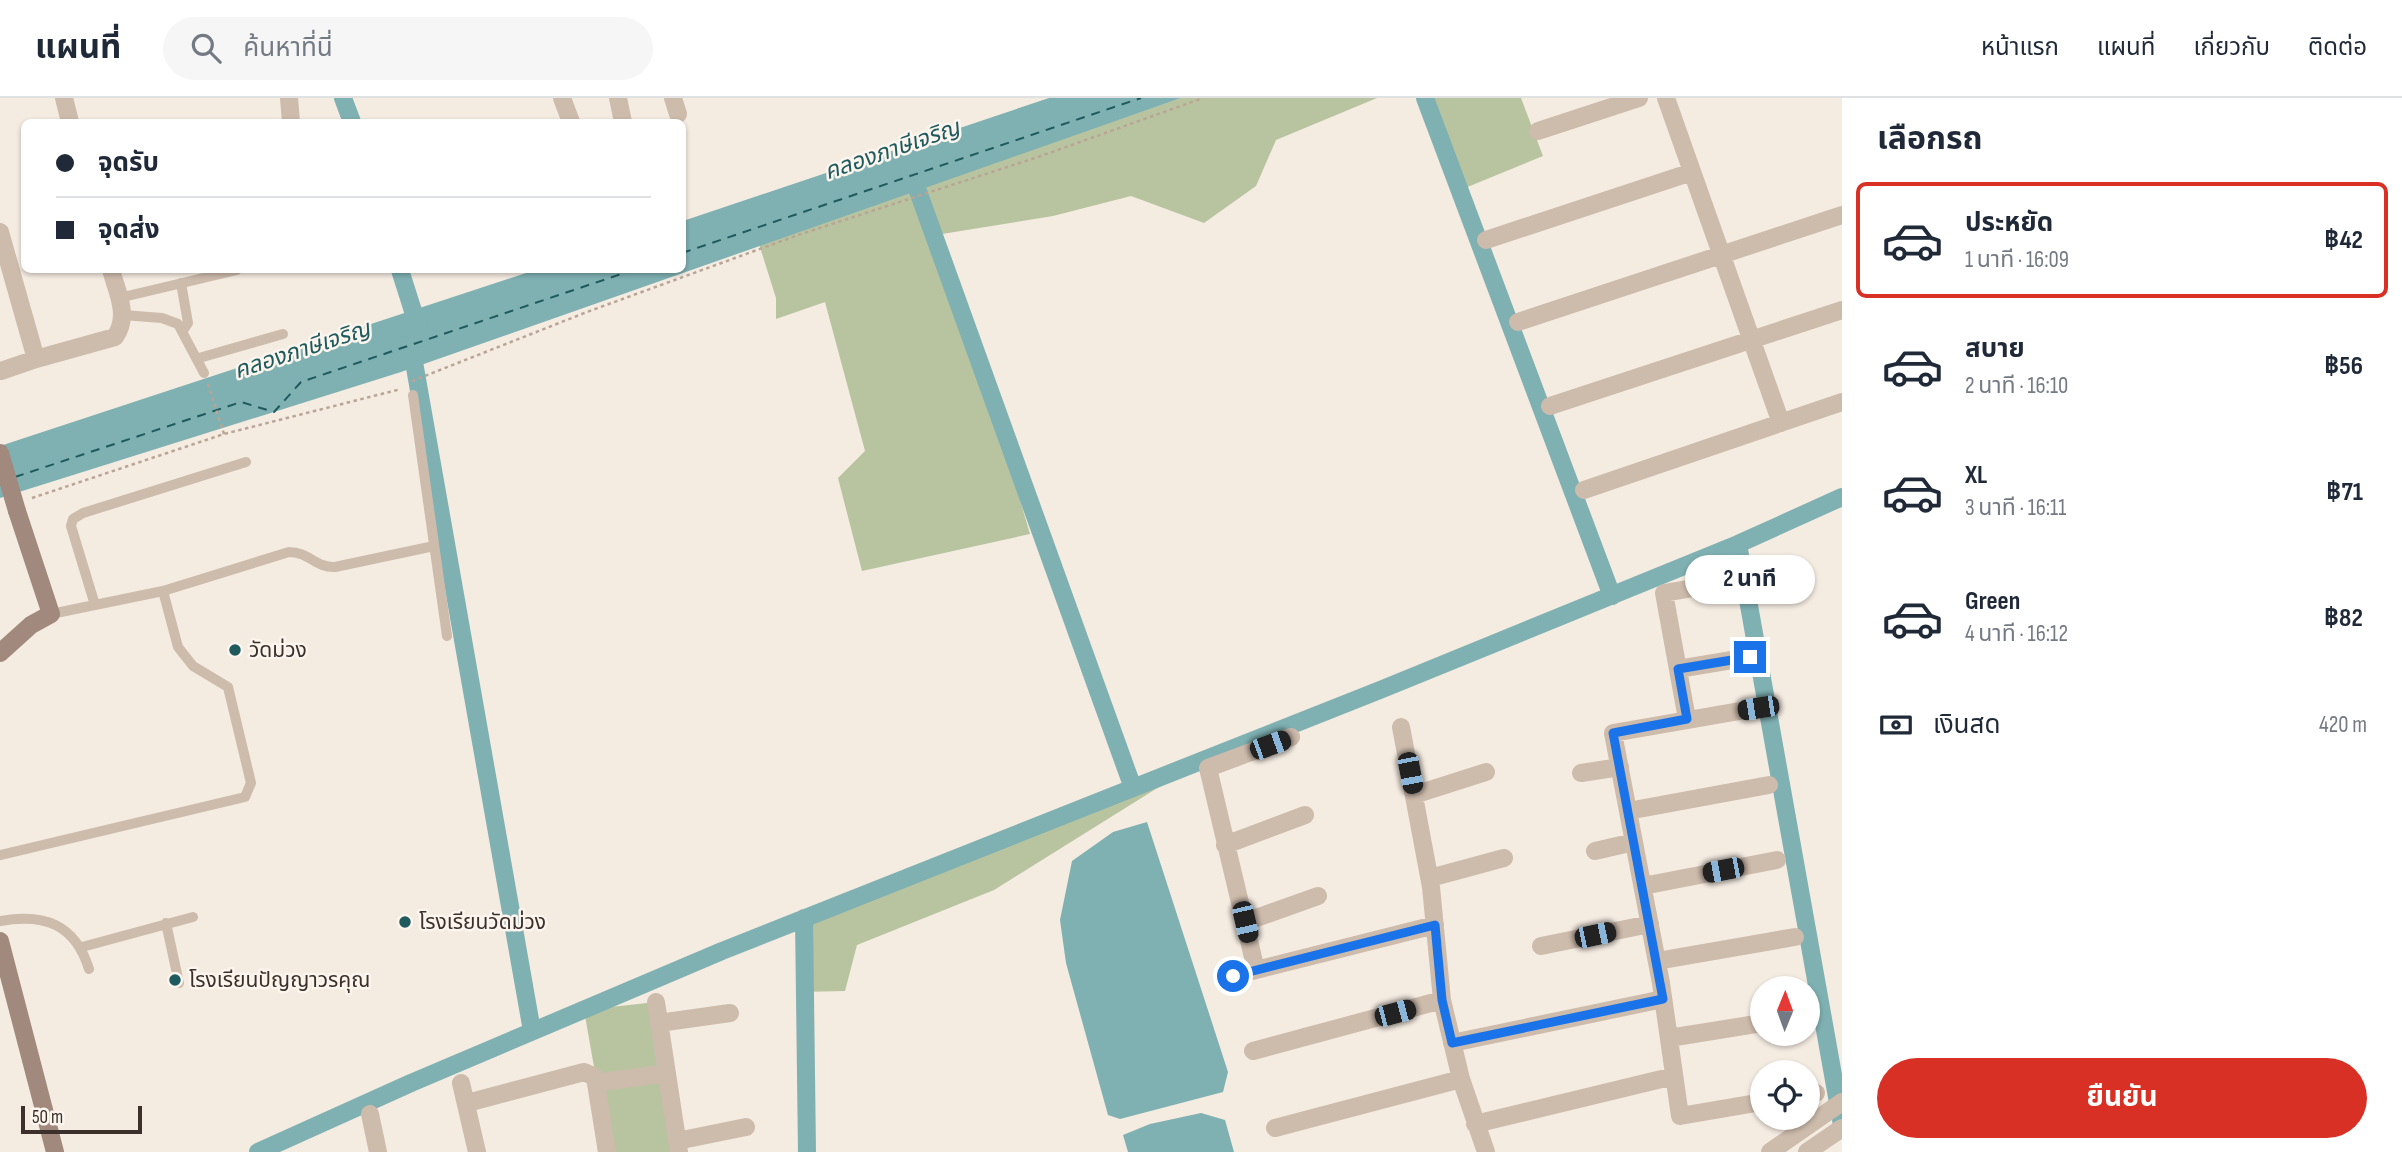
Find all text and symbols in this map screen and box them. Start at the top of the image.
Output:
search box [163,17,653,80]
text: แผนที่ [35,28,121,68]
icon: search [187,29,225,67]
text: ค้นหาที่นี่ [243,33,333,64]
text: หน้าแรก [1981,33,2059,62]
text: แผนที่ [2097,33,2155,62]
text: เกี่ยวกับ [2193,33,2270,62]
text: ติดต่อ [2308,33,2367,62]
water label: คลองภาษีเจริญ [821,113,965,186]
text: เลือกรถ [1877,120,1982,159]
text: จุดรับ [98,148,159,179]
text: ประหยัด [1965,208,2053,239]
icon: car [1881,209,1944,272]
text: จุดส่ง [98,215,160,246]
text: ฿42 [2324,225,2363,256]
text: 1 นาที · 16:09 [1965,246,2069,274]
water label: คลองภาษีเจริญ [231,314,375,385]
text: สบาย [1965,334,2025,365]
icon: car [1881,335,1944,398]
text: ฿56 [2324,351,2363,382]
text: 2 นาที · 16:10 [1965,372,2068,400]
text: XL [1965,460,1987,491]
icon: car [1881,461,1944,524]
text: ฿71 [2326,477,2363,508]
text: 3 นาที · 16:11 [1965,494,2066,522]
callout: 2 นาที [1685,556,1815,604]
text: 2 นาที [1723,565,1777,593]
text: Green [1965,586,2020,617]
icon: car [1881,587,1944,650]
text: ฿82 [2324,603,2363,634]
text: 4 นาที · 16:12 [1965,620,2068,648]
place label: วัดม่วง [249,638,307,663]
route end [1734,641,1766,673]
marker: วัดม่วง [227,642,243,658]
car [1736,694,1781,722]
icon: cash [1877,706,1915,744]
text: เงินสด [1933,710,2000,741]
text: 420 m [2319,711,2367,739]
car [1247,728,1294,762]
car [1396,750,1425,796]
car [1701,856,1746,884]
car [1231,899,1260,945]
place label: โรงเรียนวัดม่วง [419,910,546,935]
marker: โรงเรียนวัดม่วง [397,914,413,930]
car [1573,920,1618,950]
route start [1217,960,1249,992]
place label: โรงเรียนปัญญาวรคุณ [189,968,370,993]
marker: โรงเรียนปัญญาวรคุณ [167,972,183,988]
north arrow [1750,976,1820,1046]
map controls [1750,976,1820,1130]
car [1372,997,1419,1029]
button: ยืนยัน [1877,1058,2367,1138]
button: locate [1750,1060,1820,1130]
scale bar [21,1103,142,1135]
text: 50 m [32,1106,63,1129]

